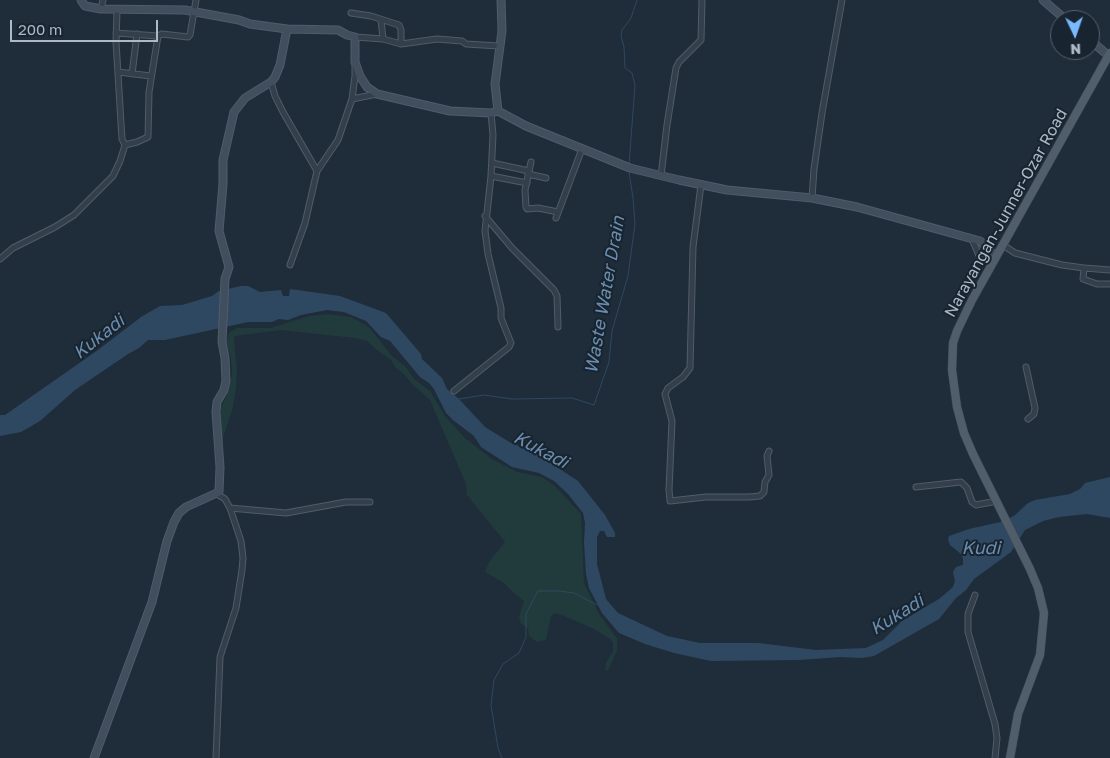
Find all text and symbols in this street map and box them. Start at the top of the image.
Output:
scale bar [12,10,160,42]
north arrow [1050,10,1100,60]
text: 200 m [18,20,62,38]
text: N [1070,41,1082,58]
street label: Narayangan-Junner-Ozar Road [941,105,1071,321]
water label: Waste Water Drain [581,215,629,375]
water label: Kukadi [69,310,129,364]
water label: Kukadi [510,427,572,473]
water label: Kudi [962,537,1000,559]
water label: Kukadi [866,590,928,640]

